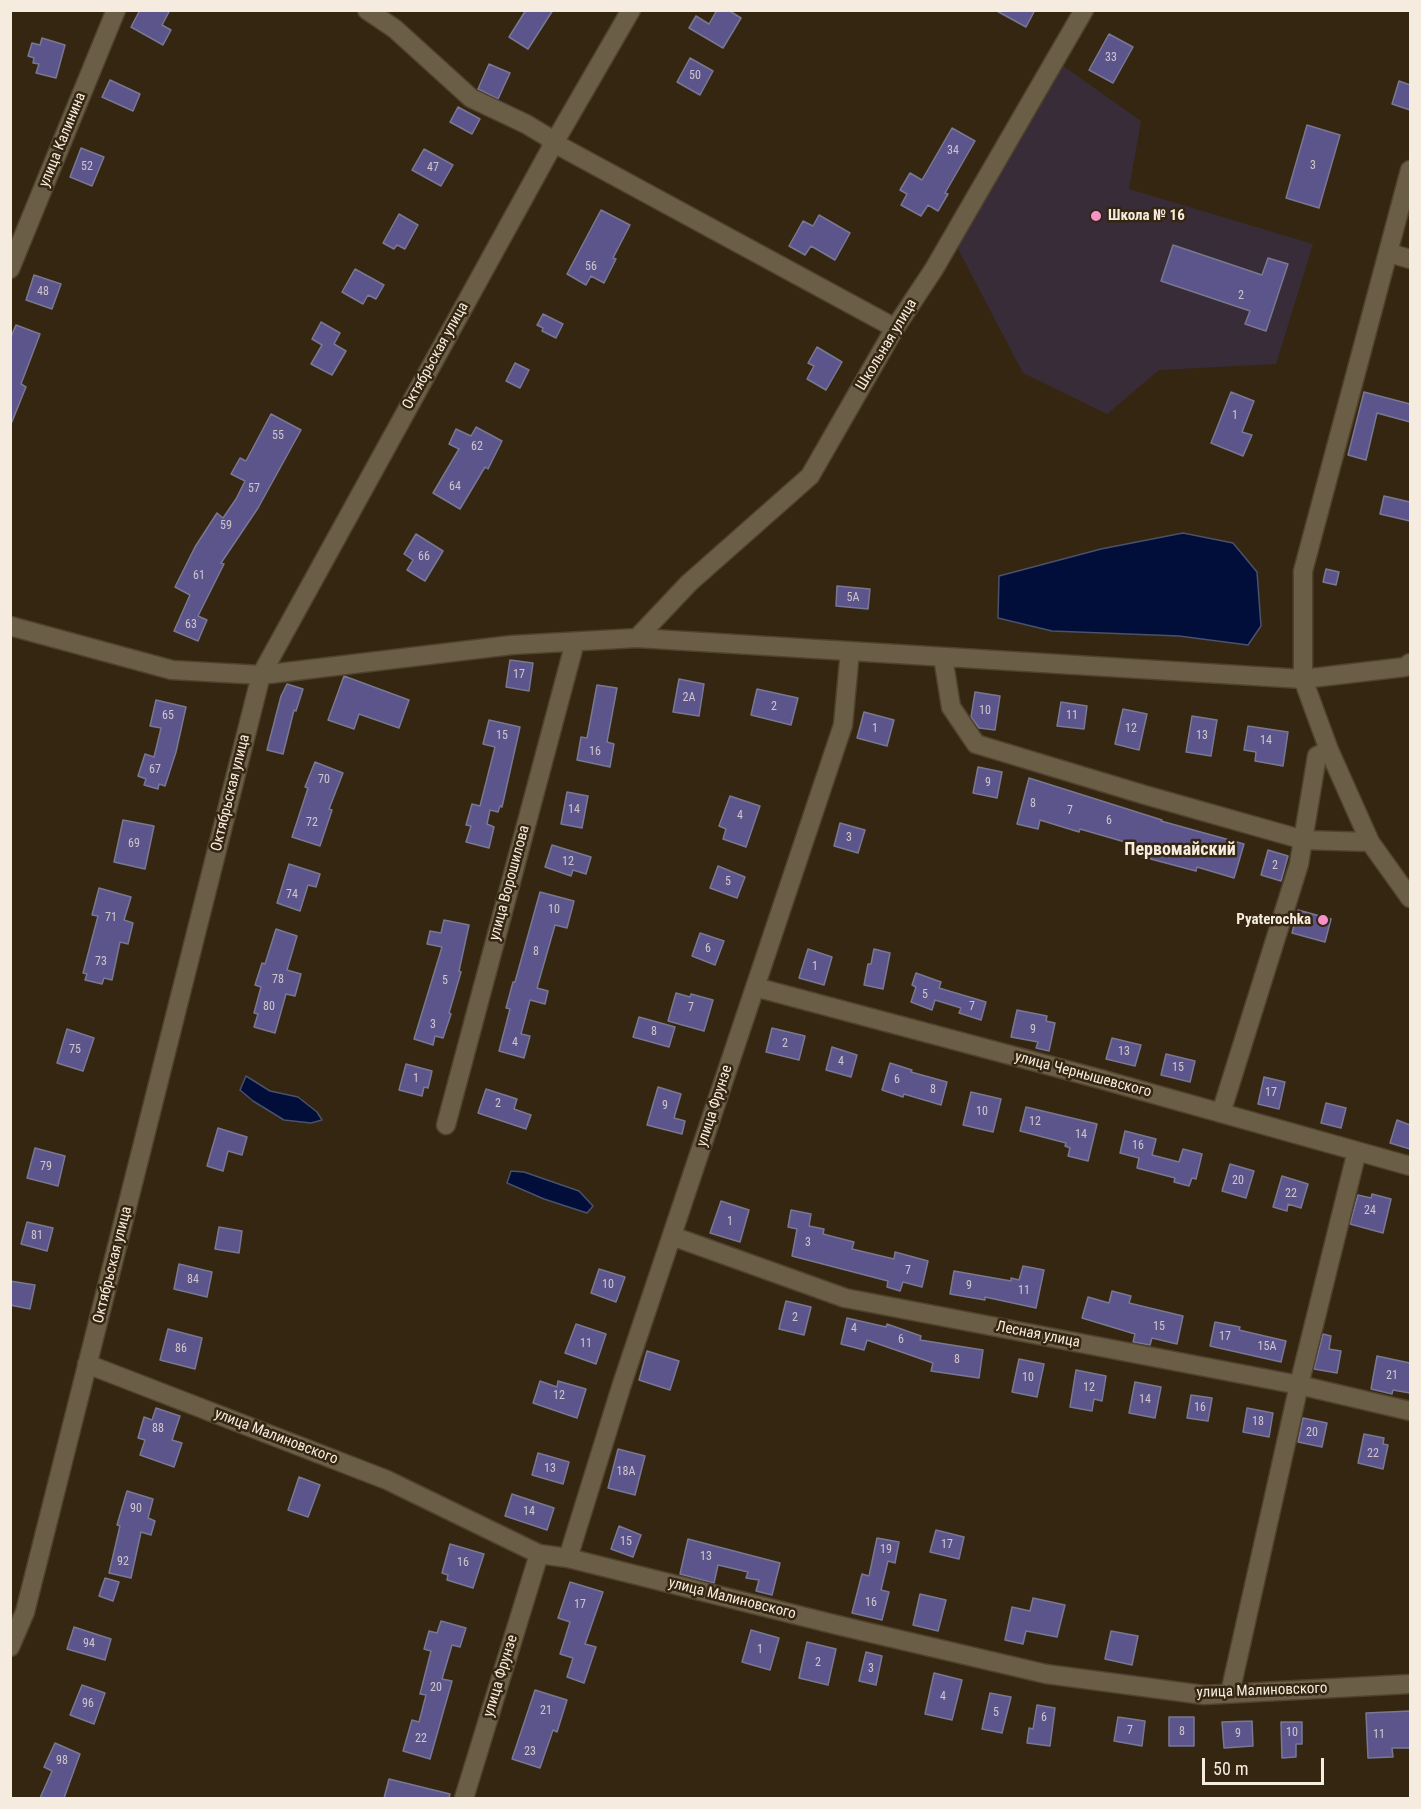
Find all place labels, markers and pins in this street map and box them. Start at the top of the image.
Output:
place label: Школа № 16 [1108,207,1185,225]
marker: Школа № 16 [1089,209,1103,223]
place label: Pyaterochka [1236,911,1311,929]
marker: Pyaterochka [1316,913,1330,927]

